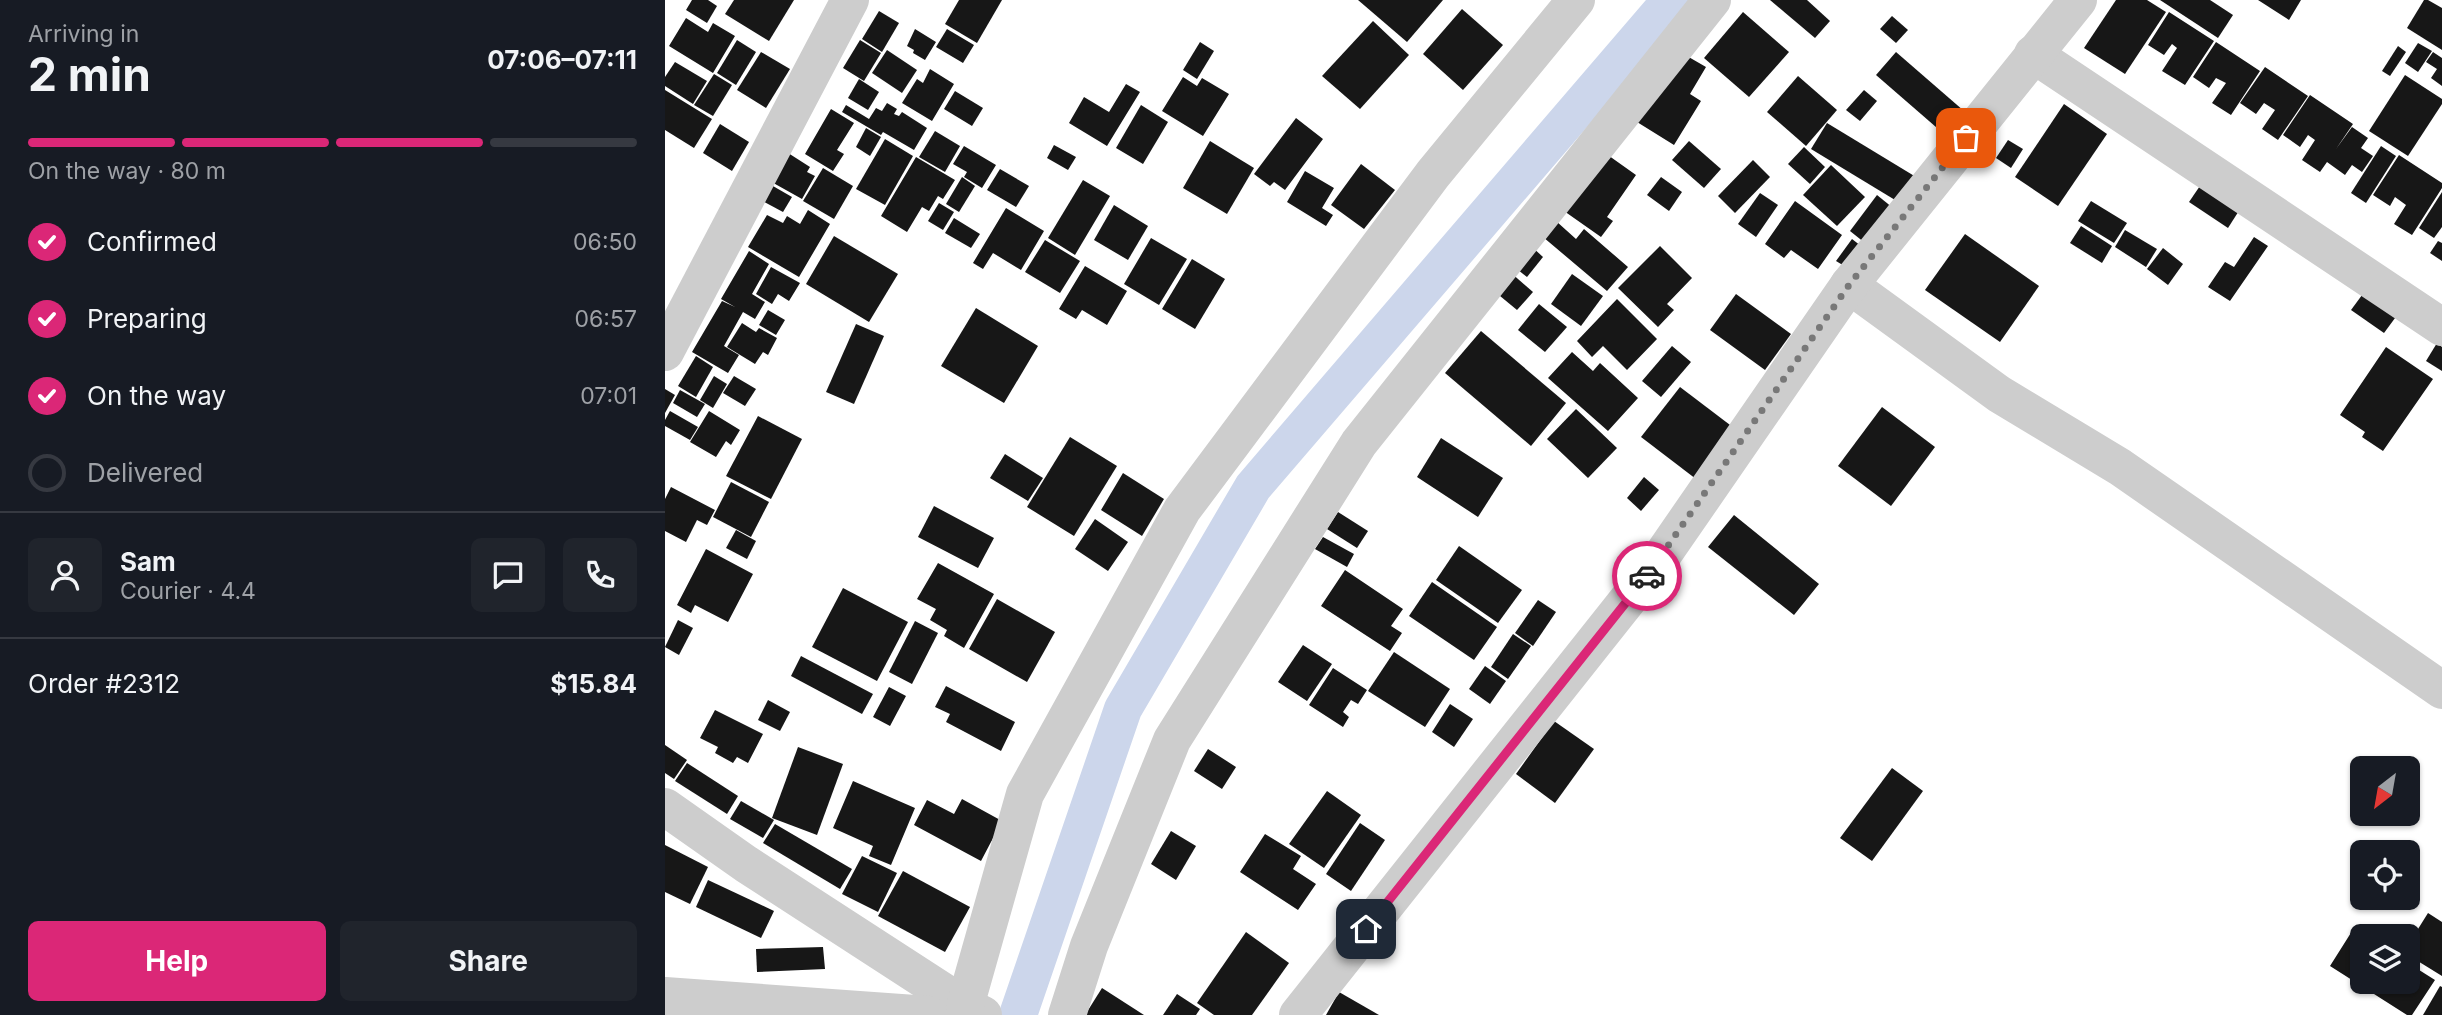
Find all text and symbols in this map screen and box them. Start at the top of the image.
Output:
text: Arriving in [28,20,139,48]
text: 07:06–07:11 [487,44,637,75]
text: 2 min [28,46,151,102]
pin [1936,108,1996,168]
icon: bag [1947,119,1985,157]
text: On the way · 80 m [28,157,226,185]
icon: check [28,223,66,261]
text: Confirmed [87,226,217,257]
text: 06:50 [573,228,637,256]
icon: check [28,300,66,338]
text: Preparing [87,303,207,334]
text: 06:57 [575,305,637,333]
icon: check [28,377,66,415]
text: On the way [87,380,226,411]
text: 07:01 [580,382,637,410]
text: Delivered [87,457,203,488]
button: person [28,538,102,612]
button: chat [471,538,545,612]
button: phone [563,538,637,612]
courier [1612,541,1682,611]
text: Sam [120,546,176,577]
icon: car [1628,557,1666,595]
text: Courier · 4.4 [120,577,256,605]
text: Order #2312 [28,668,180,699]
text: $15.84 [550,668,637,699]
north arrow [2350,756,2420,826]
map controls [2350,756,2420,994]
button: locate [2350,840,2420,910]
pin [1336,899,1396,959]
icon: home [1347,910,1385,948]
button: Help [28,921,326,1001]
button: Share [340,921,637,1001]
button: layers [2350,924,2420,994]

